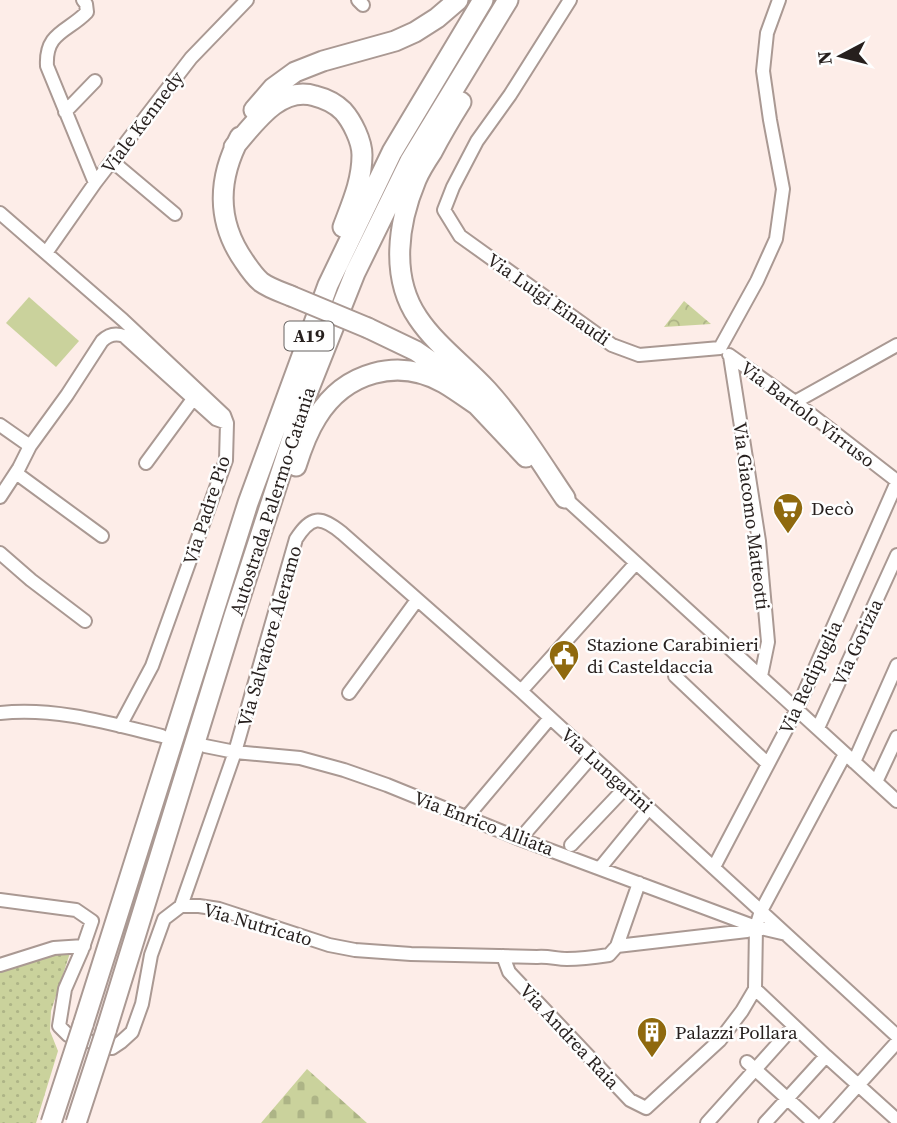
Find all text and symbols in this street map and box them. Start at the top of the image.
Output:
north arrow [806,21,876,91]
text: N [810,49,838,67]
street label: Viale Kennedy [95,65,189,179]
street label: Via Luigi Einaudi [482,247,616,351]
road number: A19 [284,322,334,350]
street label: Via Bartolo Virruso [735,355,881,473]
street label: Autostrada Palermo-Catania [223,383,321,619]
street label: Via Giacomo Matteotti [728,421,776,612]
street label: Via Padre Pio [176,452,236,568]
supermarket icon: Decò [771,491,805,535]
place label: Decò [811,495,854,521]
street label: Via Salvatore Aleramo [231,542,307,730]
street label: Via Gorizia [826,594,889,690]
street label: Via Redipuglia [772,616,848,738]
place label: Stazione Carabinieri di Casteldaccia [587,631,759,679]
public building icon: Stazione Carabinieri di Casteldaccia [547,638,581,682]
street label: Via Lungarini [555,722,659,818]
street label: Via Enrico Alliata [410,784,558,862]
street label: Via Nutricato [201,896,315,952]
street label: Via Andrea Raia [514,978,626,1095]
building icon: Palazzi Pollara [635,1015,669,1059]
place label: Palazzi Pollara [675,1019,798,1045]

